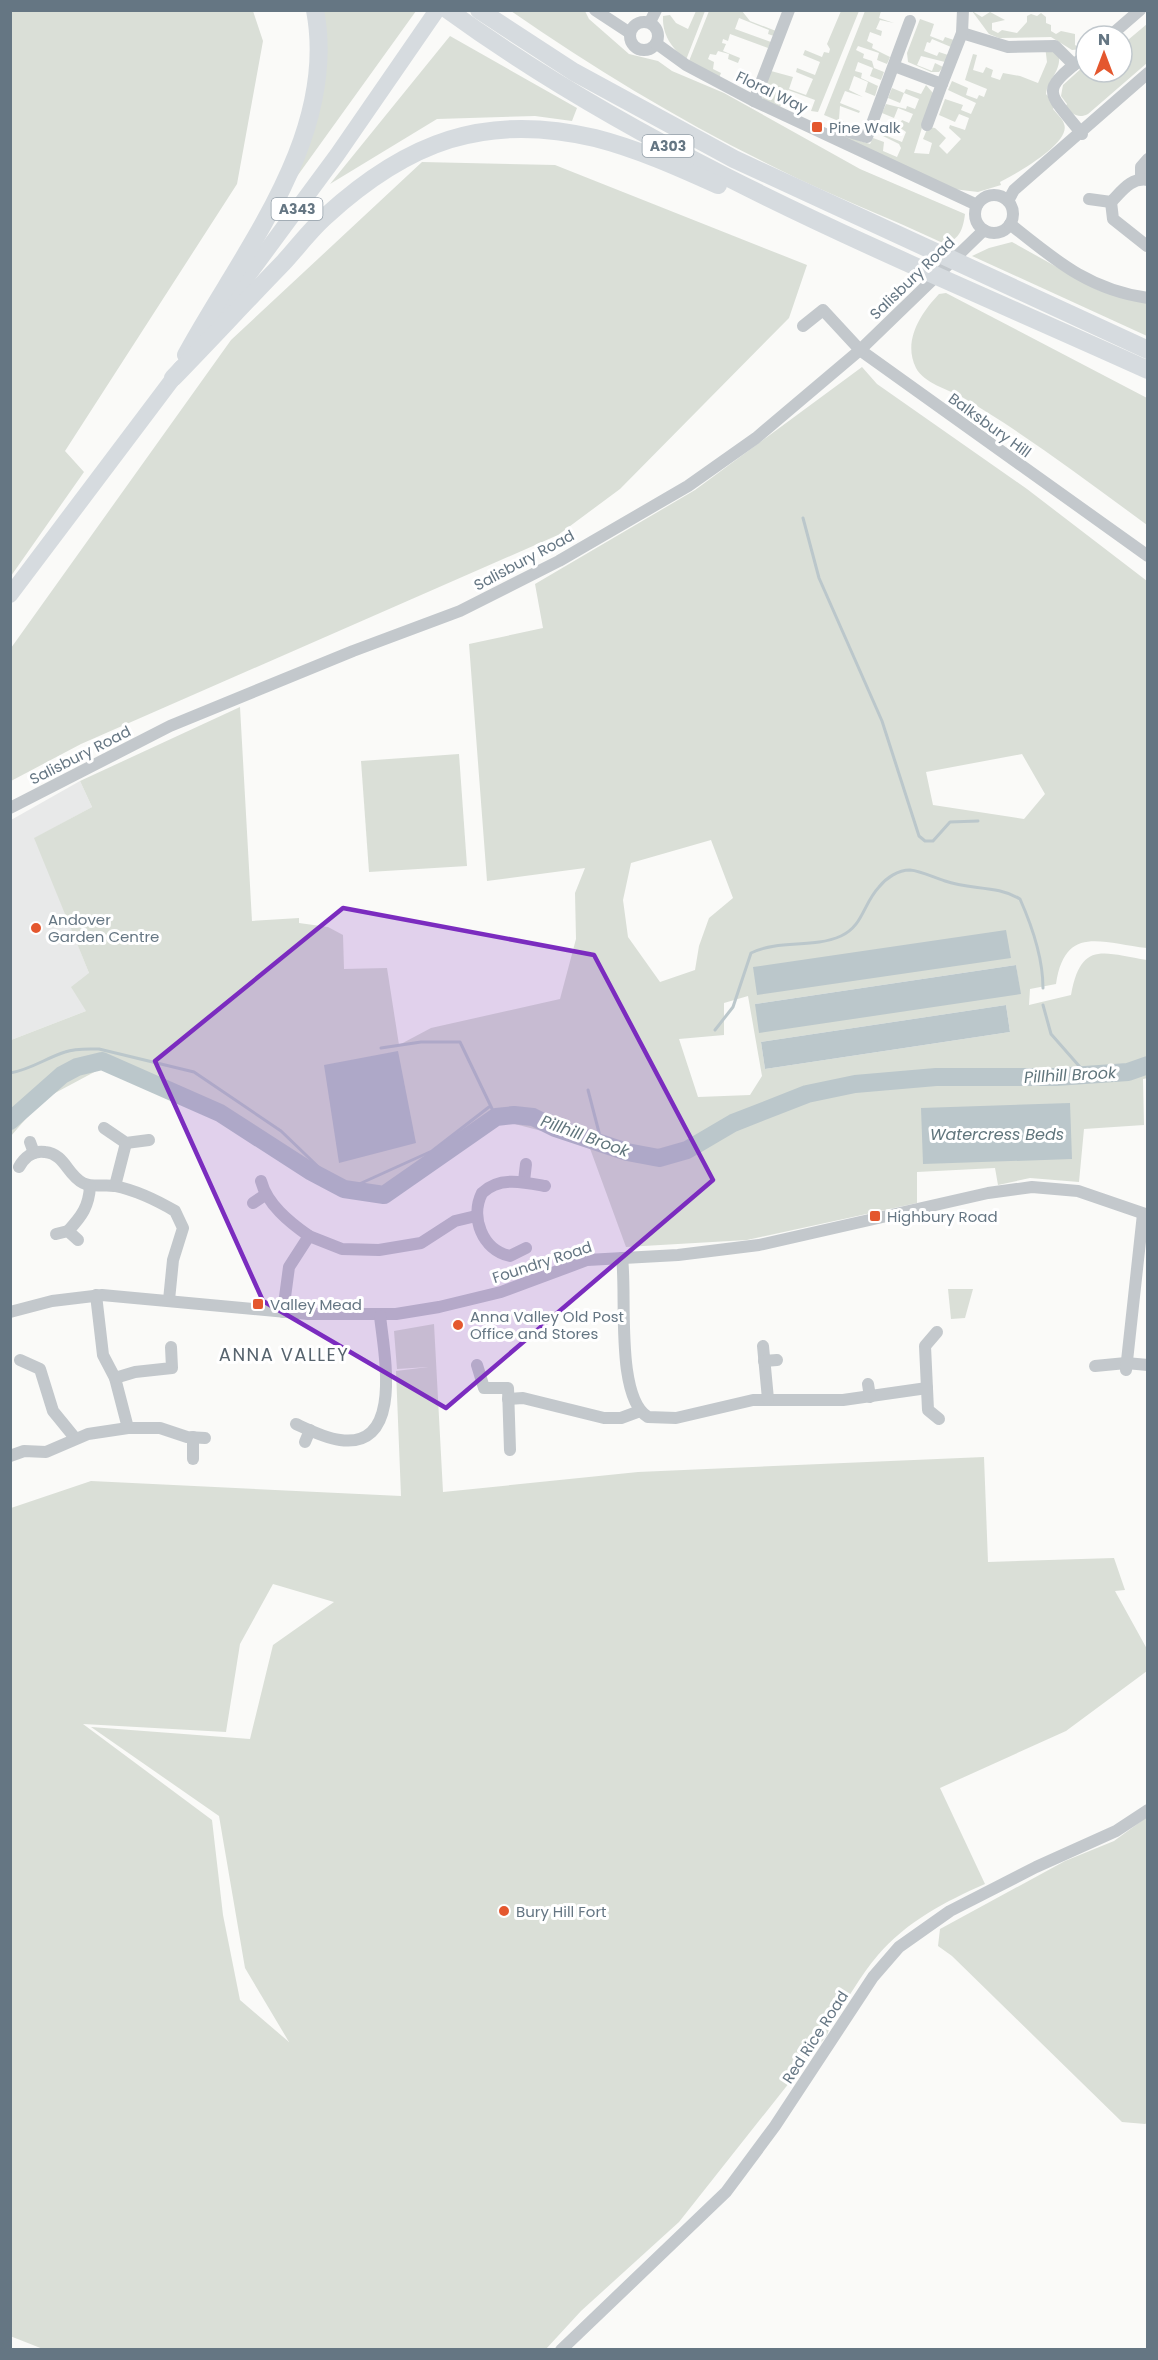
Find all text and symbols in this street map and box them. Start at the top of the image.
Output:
north arrow [1074,24,1134,84]
text: N [1098,28,1110,51]
street label: Floral Way [733,66,812,119]
place label: Pine Walk [829,117,901,138]
marker: Pine Walk [810,120,824,134]
road number: A303 [642,135,694,157]
road number: A343 [272,198,322,220]
street label: Salisbury Road [865,232,959,324]
street label: Balksbury Hill [944,388,1036,462]
street label: Salisbury Road [470,525,578,595]
street label: Salisbury Road [26,720,134,790]
place label: Andover Garden Centre [48,909,159,947]
marker: Andover Garden Centre [29,921,43,935]
water label: Pillhill Brook [1023,1061,1117,1089]
water label: Pillhill Brook [538,1109,633,1163]
water label: Watercress Beds [930,1123,1064,1146]
place label: Highbury Road [887,1206,998,1227]
marker: Highbury Road [868,1209,882,1223]
street label: Foundry Road [490,1236,594,1288]
place label: Valley Mead [270,1294,362,1315]
marker: Valley Mead [251,1297,265,1311]
place label: Anna Valley Old Post Office and Stores [470,1306,624,1344]
marker: Anna Valley Old Post Office and Stores [451,1318,465,1332]
district label: ANNA VALLEY [219,1342,349,1367]
place label: Bury Hill Fort [516,1901,607,1922]
marker: Bury Hill Fort [497,1904,511,1918]
street label: Red Rice Road [777,1986,853,2088]

